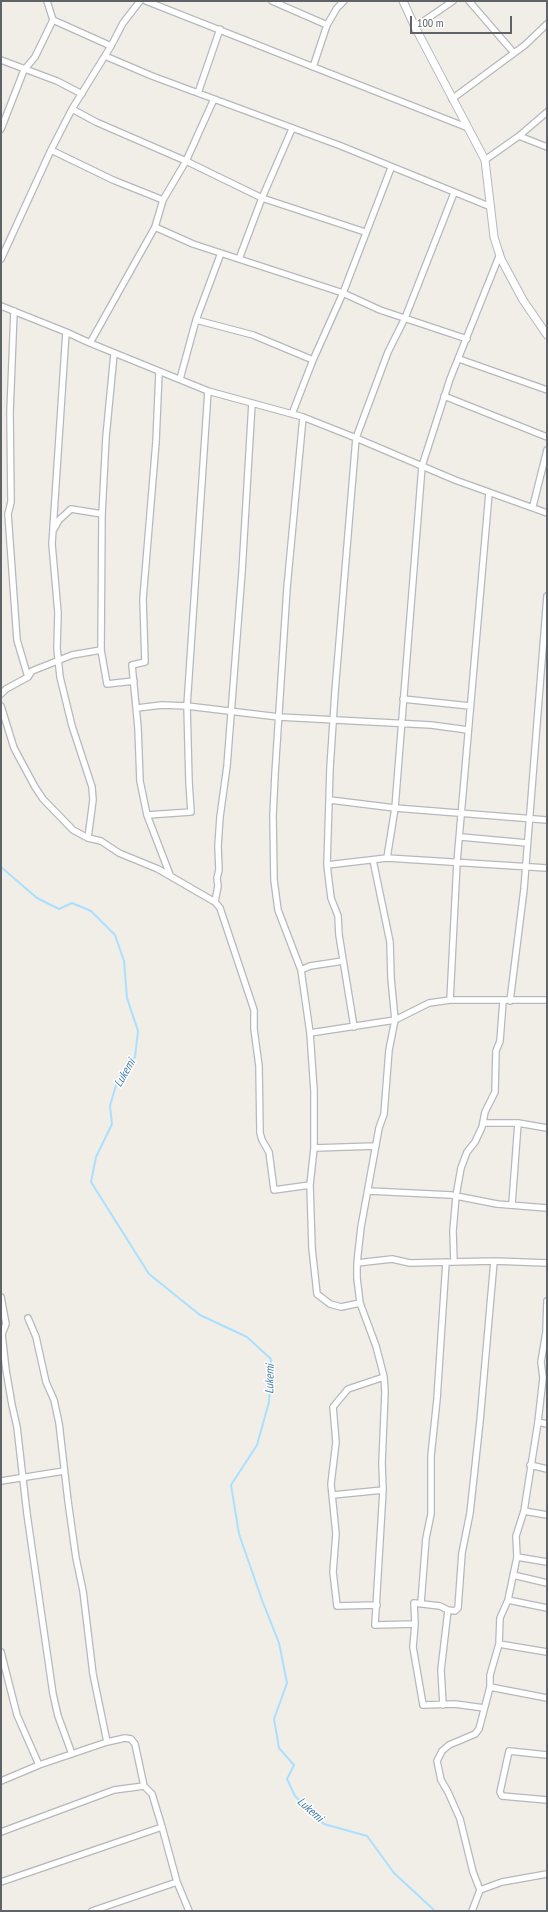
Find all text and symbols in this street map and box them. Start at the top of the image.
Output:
scale bar [412,8,514,34]
text: 100 m [417,15,444,30]
water label: Lukemi [111,1056,139,1090]
water label: Lukemi [263,1364,277,1394]
water label: Lukemi [294,1795,326,1825]

